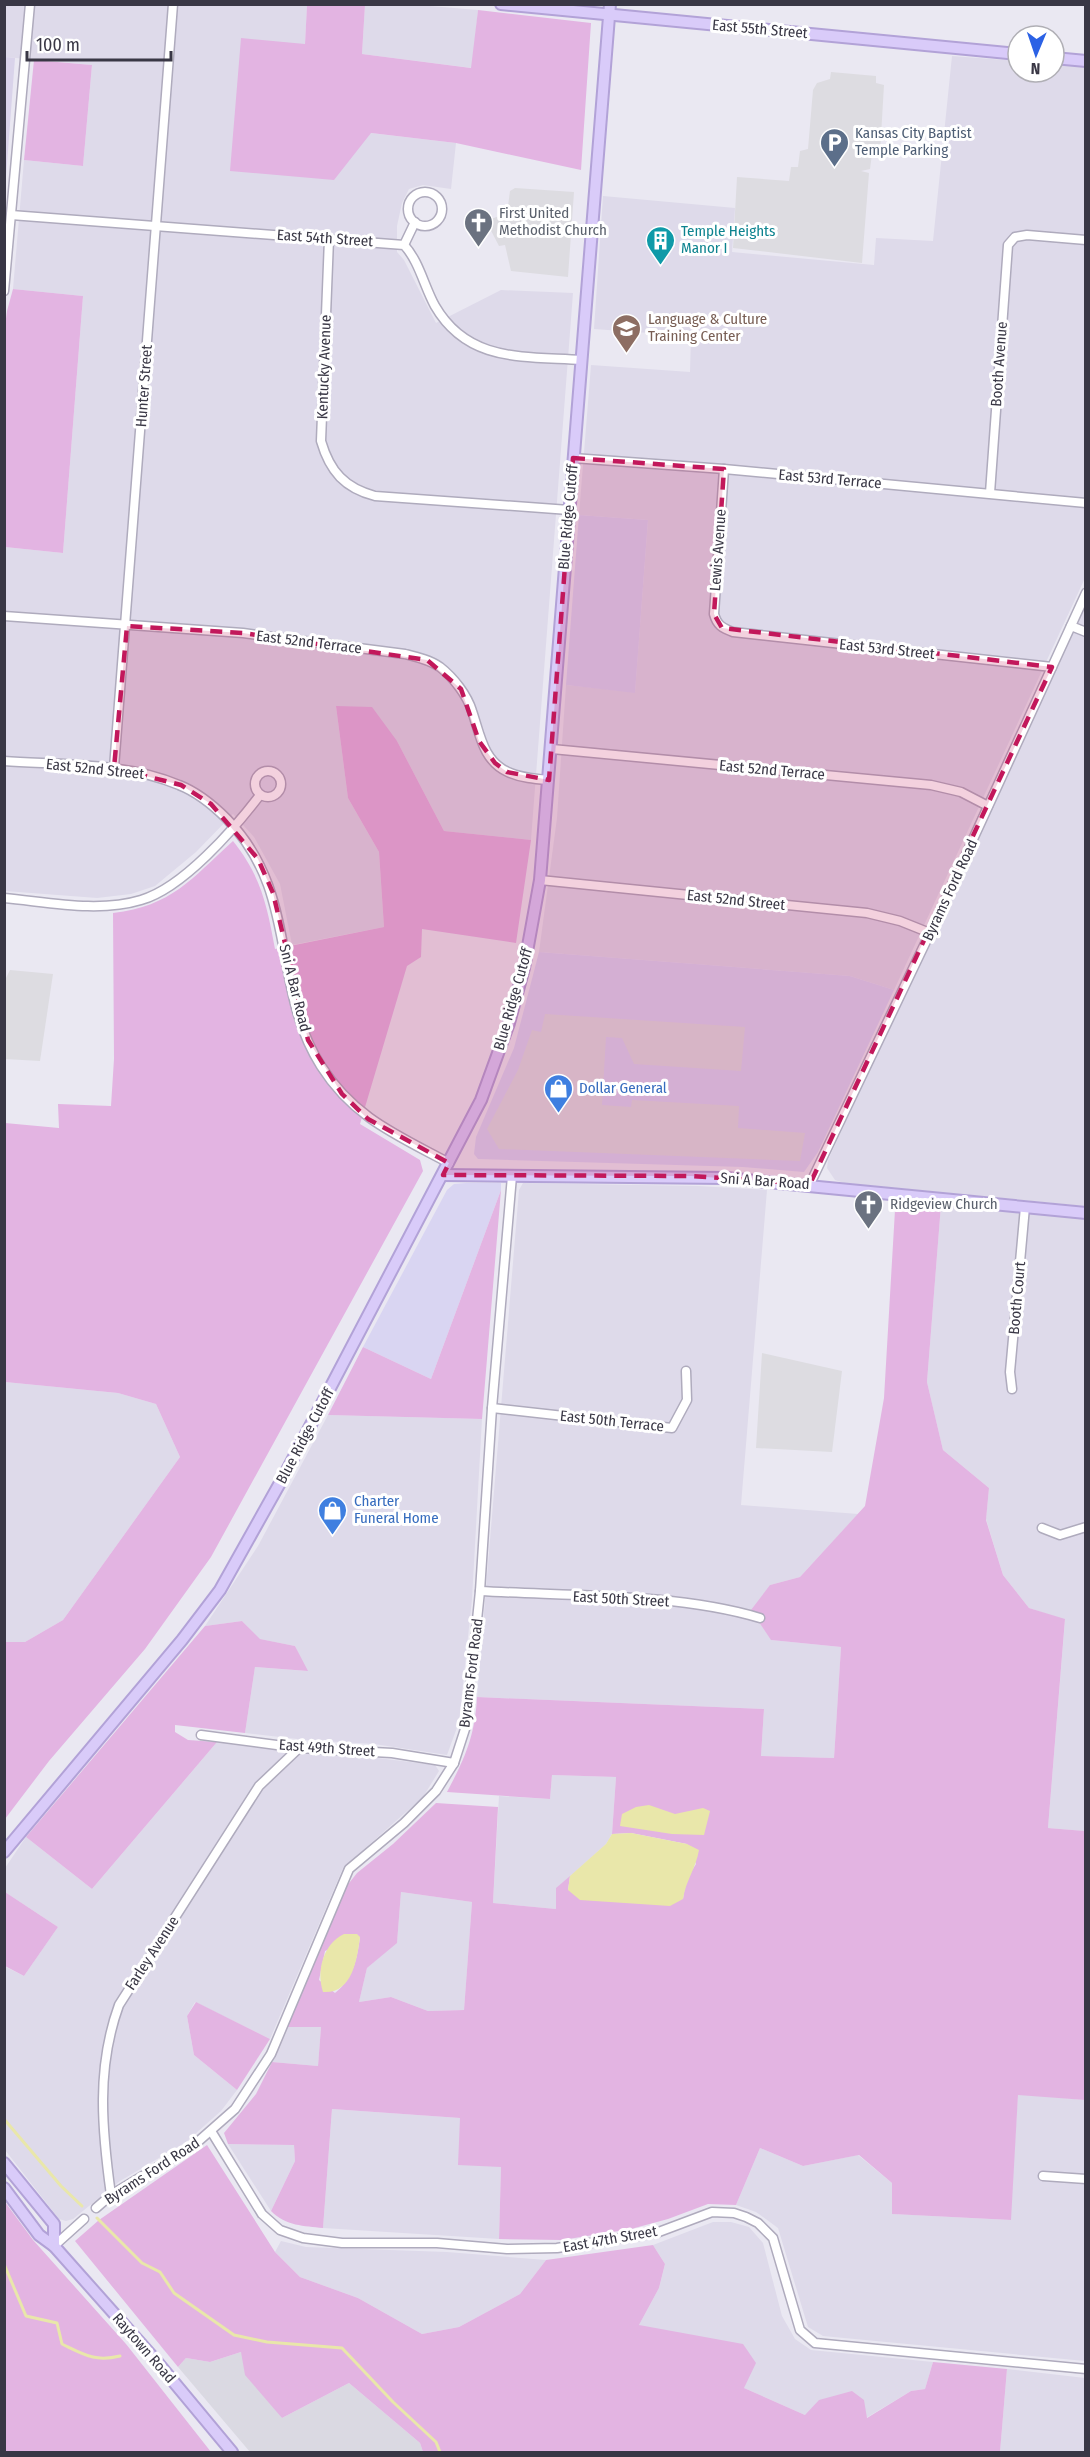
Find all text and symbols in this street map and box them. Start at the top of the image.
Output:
street label: East 55th Street [712,16,809,42]
scale bar [27,24,171,62]
north arrow [1006,24,1066,84]
text: 100 m [36,34,80,56]
text: N [1030,59,1041,78]
place label: Kansas City Baptist Temple Parking [855,124,972,159]
parking icon: Kansas City Baptist Temple Parking [818,126,850,168]
place label: First United Methodist Church [499,204,607,239]
church icon: First United Methodist Church [462,206,494,248]
place label: Temple Heights Manor I [681,222,775,257]
building icon: Temple Heights Manor I [644,224,676,266]
street label: East 54th Street [276,226,374,250]
place label: Language & Culture Training Center [648,310,767,345]
school or university icon: Language & Culture Training Center [611,312,643,354]
street label: Kentucky Avenue [313,314,335,420]
street label: Booth Avenue [987,321,1011,407]
street label: Hunter Street [132,344,156,428]
street label: Blue Ridge Cutoff [554,462,582,570]
street label: East 53rd Terrace [778,466,882,492]
street label: Lewis Avenue [706,508,730,592]
street label: East 52nd Terrace [255,627,363,657]
street label: East 53rd Street [838,635,936,663]
street label: East 52nd Street [45,755,145,783]
street label: East 52nd Terrace [718,756,826,784]
street label: Byrams Ford Road [919,836,981,944]
street label: East 52nd Street [686,886,786,914]
street label: Sni A Bar Road [275,942,315,1034]
street label: Blue Ridge Cutoff [490,944,537,1052]
shop icon: Dollar General [542,1072,574,1114]
place label: Dollar General [579,1079,667,1097]
street label: Sni A Bar Road [720,1169,810,1193]
church icon: Ridgeview Church [853,1188,885,1230]
place label: Ridgeview Church [890,1195,998,1213]
street label: Booth Court [1005,1261,1029,1335]
street label: Blue Ridge Cutoff [272,1384,338,1487]
street label: East 50th Terrace [559,1407,665,1435]
place label: Charter Funeral Home [354,1492,439,1527]
shop icon: Charter Funeral Home [317,1494,349,1536]
street label: East 50th Street [572,1587,670,1611]
street label: Byrams Ford Road [455,1617,487,1729]
street label: East 49th Street [278,1736,376,1760]
street label: Farley Avenue [121,1913,183,1993]
street label: Byrams Ford Road [101,2134,203,2208]
street label: East 47th Street [562,2222,659,2256]
street label: Raytown Road [109,2309,179,2387]

